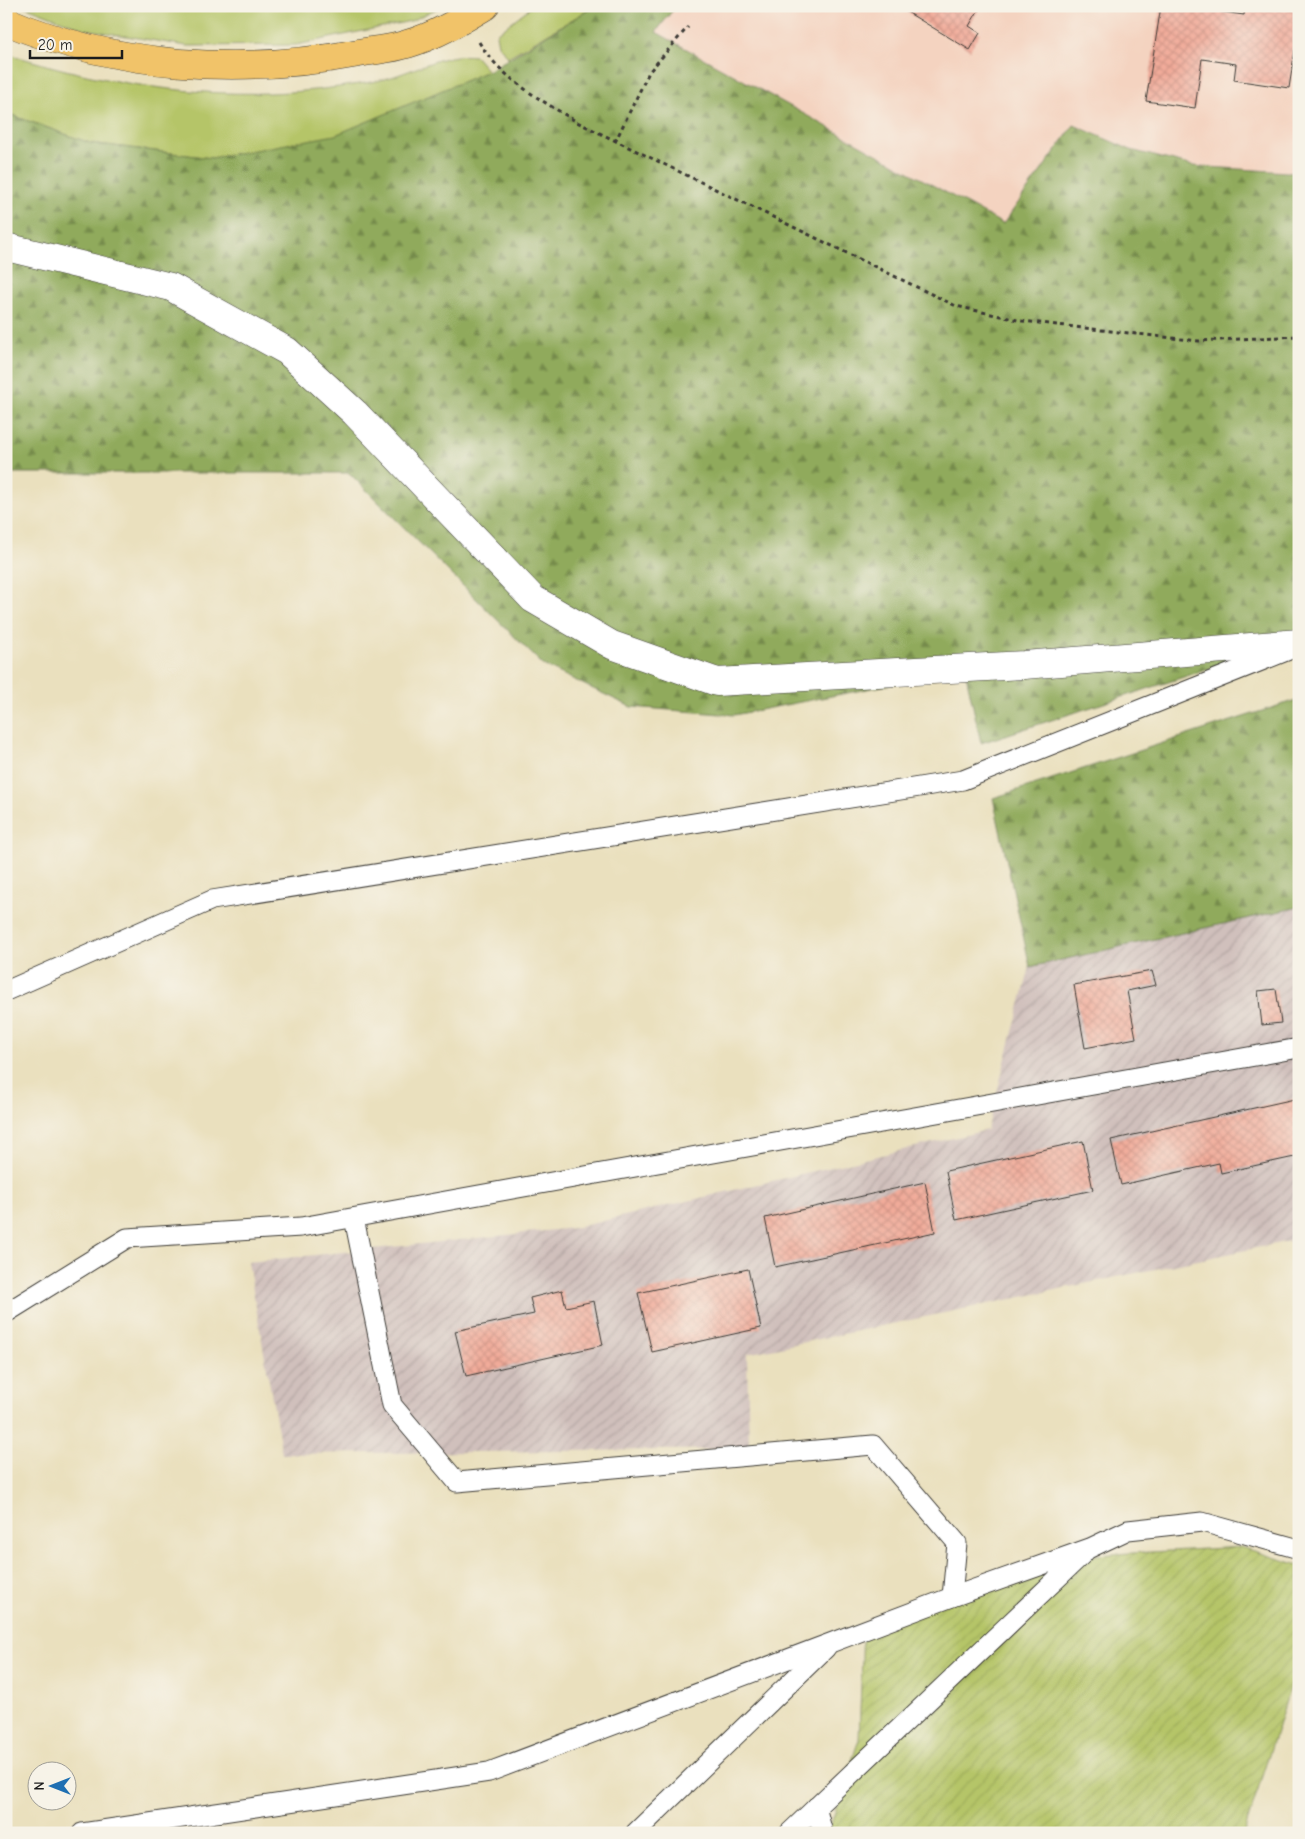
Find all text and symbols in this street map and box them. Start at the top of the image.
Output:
scale bar [30,28,122,60]
text: 20 m [38,36,72,54]
north arrow [28,1762,78,1812]
text: N [31,1781,48,1791]

